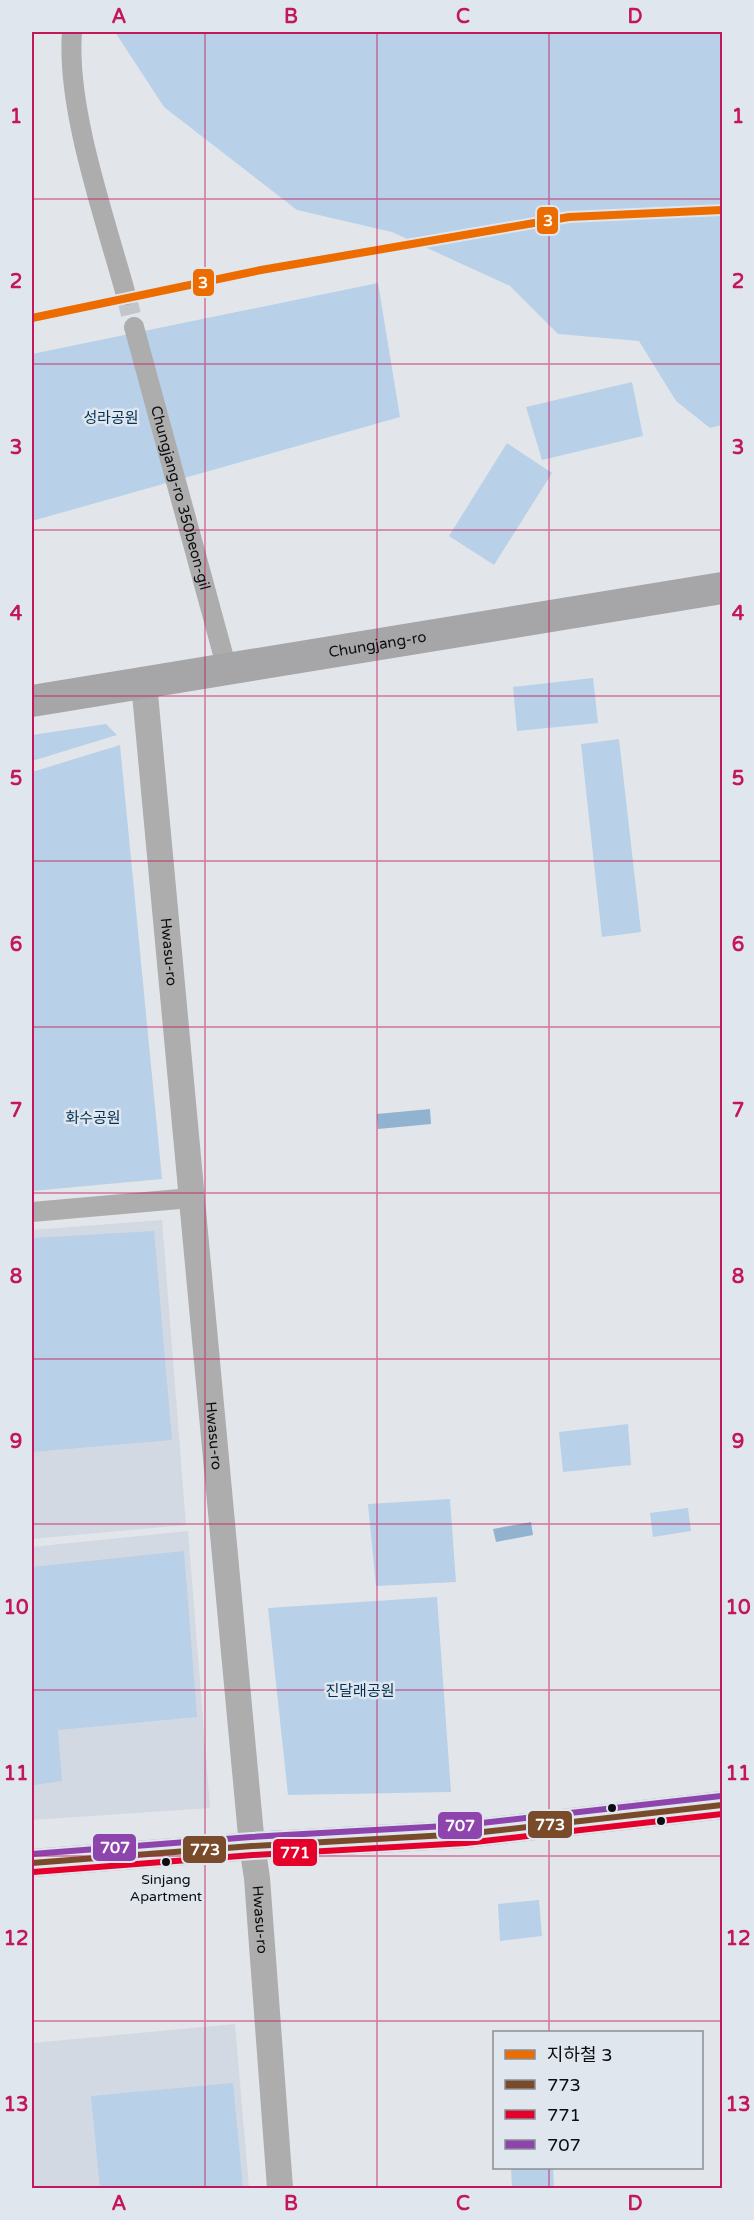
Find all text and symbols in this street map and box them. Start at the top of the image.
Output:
text: A [112,5,127,29]
text: B [284,5,298,29]
text: C [456,5,470,29]
text: D [627,5,643,29]
text: 1 [10,105,22,129]
text: 1 [732,105,744,129]
line badge: 3 [536,206,559,235]
text: 3 [543,211,553,231]
line badge: 3 [192,268,215,297]
text: 2 [10,270,22,294]
text: 2 [732,270,744,294]
text: 3 [198,273,208,293]
street label: Chungjang-ro 350beon-gil [147,404,214,592]
park label: 성라공원 [83,409,139,427]
text: 3 [10,436,22,460]
text: 3 [732,436,744,460]
text: 4 [10,602,23,626]
text: 4 [732,602,745,626]
street label: Chungjang-ro [327,628,428,661]
text: 5 [10,767,22,791]
text: 5 [732,767,744,791]
street label: Hwasu-ro [157,917,181,987]
text: 6 [10,933,22,957]
text: 6 [732,933,744,957]
text: 7 [10,1099,22,1123]
text: 7 [732,1099,744,1123]
park label: 화수공원 [65,1109,121,1127]
text: 8 [10,1265,22,1289]
text: 8 [732,1265,744,1289]
street label: Hwasu-ro [202,1401,226,1471]
text: 9 [10,1430,22,1454]
text: 9 [732,1430,744,1454]
text: 10 [3,1596,29,1620]
text: 10 [725,1596,751,1620]
park label: 진달래공원 [325,1682,395,1700]
text: 11 [3,1762,29,1786]
text: 11 [725,1762,751,1786]
unlabelled marker [606,1802,618,1814]
line badge: 773 [527,1810,573,1839]
line badge: 707 [437,1811,483,1840]
text: 773 [535,1815,565,1835]
unlabelled marker [655,1815,667,1827]
text: 707 [445,1816,475,1836]
line badge: 707 [92,1833,137,1862]
line badge: 773 [182,1835,227,1864]
text: 707 [100,1838,130,1858]
line badge: 771 [272,1838,318,1867]
text: 773 [190,1840,220,1860]
text: 771 [280,1843,310,1863]
marker: Sinjang Apartment [160,1856,172,1868]
place label: Sinjang Apartment [130,1871,203,1905]
street label: Hwasu-ro [249,1885,272,1954]
text: 12 [3,1927,29,1951]
text: 12 [725,1927,751,1951]
legend [493,2031,703,2169]
text: 지하철 3 [547,2044,613,2066]
text: 773 [547,2074,581,2096]
text: 13 [3,2093,29,2117]
text: 13 [725,2093,751,2117]
text: 771 [547,2104,581,2126]
text: 707 [547,2134,581,2156]
text: A [112,2192,127,2216]
text: B [284,2192,298,2216]
text: C [456,2192,470,2216]
text: D [627,2192,643,2216]

